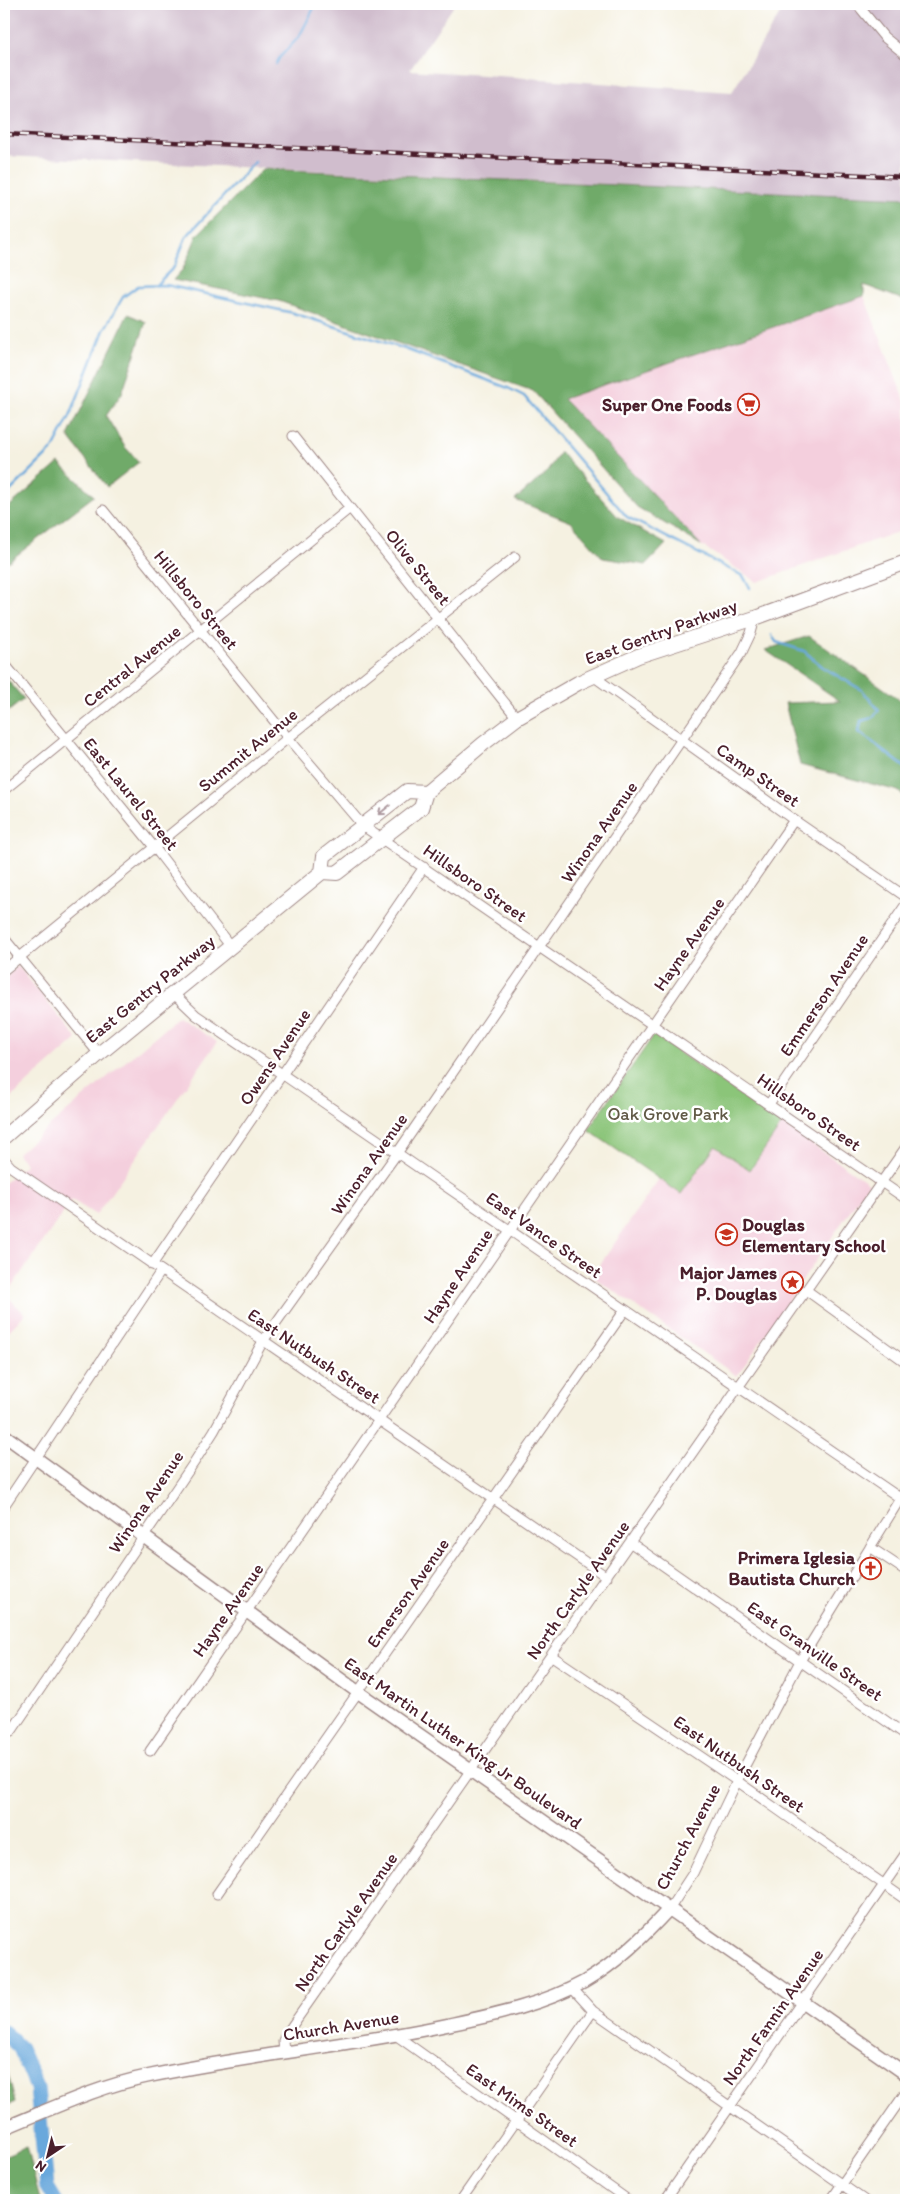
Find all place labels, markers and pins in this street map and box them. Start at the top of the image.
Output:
supermarket icon: Super One Foods [736,393,760,417]
place label: Super One Foods [602,394,732,416]
place label: Douglas Elementary School [742,1214,886,1257]
school or university icon: Douglas Elementary School [714,1223,738,1247]
place label: Major James P. Douglas [680,1262,777,1305]
place icon: Major James P. Douglas [781,1271,805,1295]
place label: Primera Iglesia Bautista Church [729,1547,856,1590]
church icon: Primera Iglesia Bautista Church [859,1556,883,1580]

